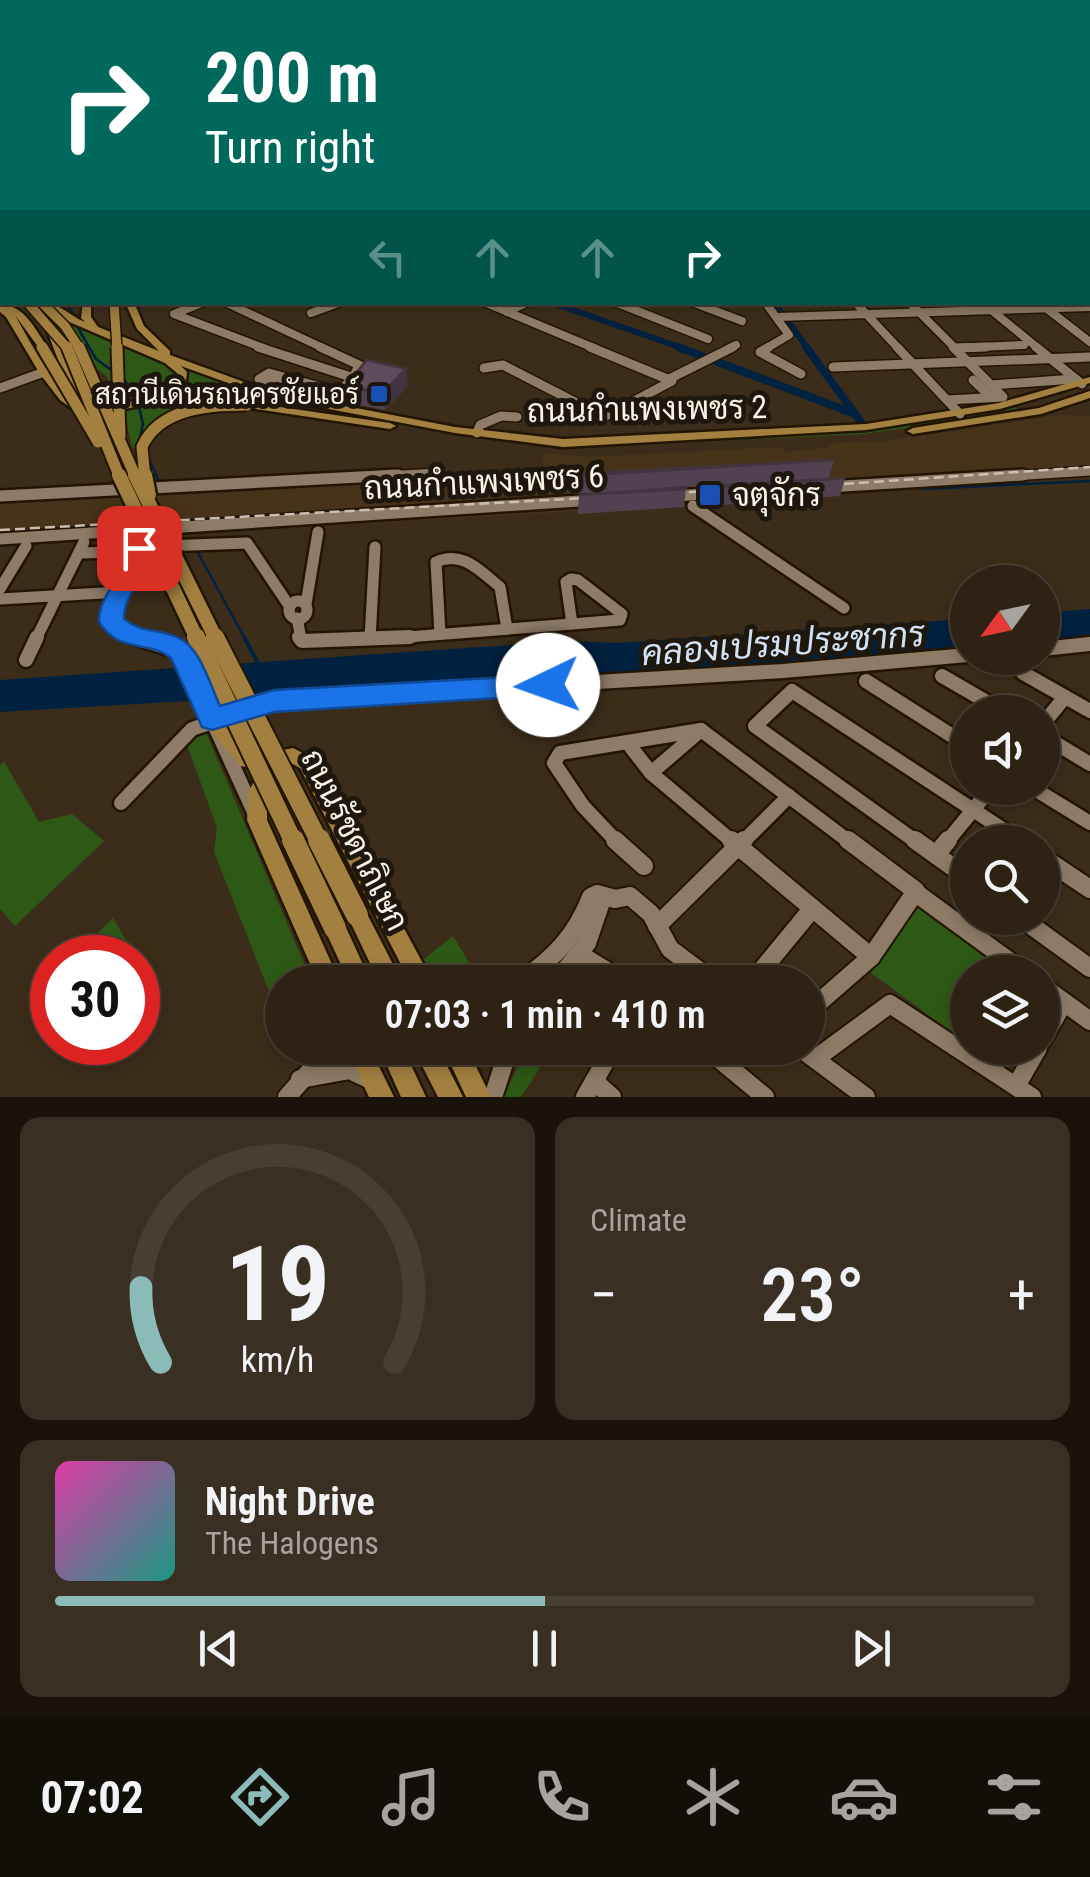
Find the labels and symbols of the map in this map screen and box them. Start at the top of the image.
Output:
place label: สถานีเดินรถนครชัยแอร์ [95,375,359,411]
marker: สถานีเดินรถนครชัยแอร์ [368,383,390,405]
street label: ถนนกำแพงเพชร 2 [526,388,768,430]
street label: ถนนกำแพงเพชร 6 [363,457,605,507]
place label: จตุจักร [732,476,821,517]
marker: จตุจักร [697,482,723,508]
pin [97,506,182,591]
north arrow [950,565,1060,675]
water label: คลองเปรมประชากร [640,614,927,674]
position arrow [496,633,600,737]
street label: ถนนรัชดาภิเษก [293,743,417,937]
speed limit sign: 30 [30,935,160,1065]

